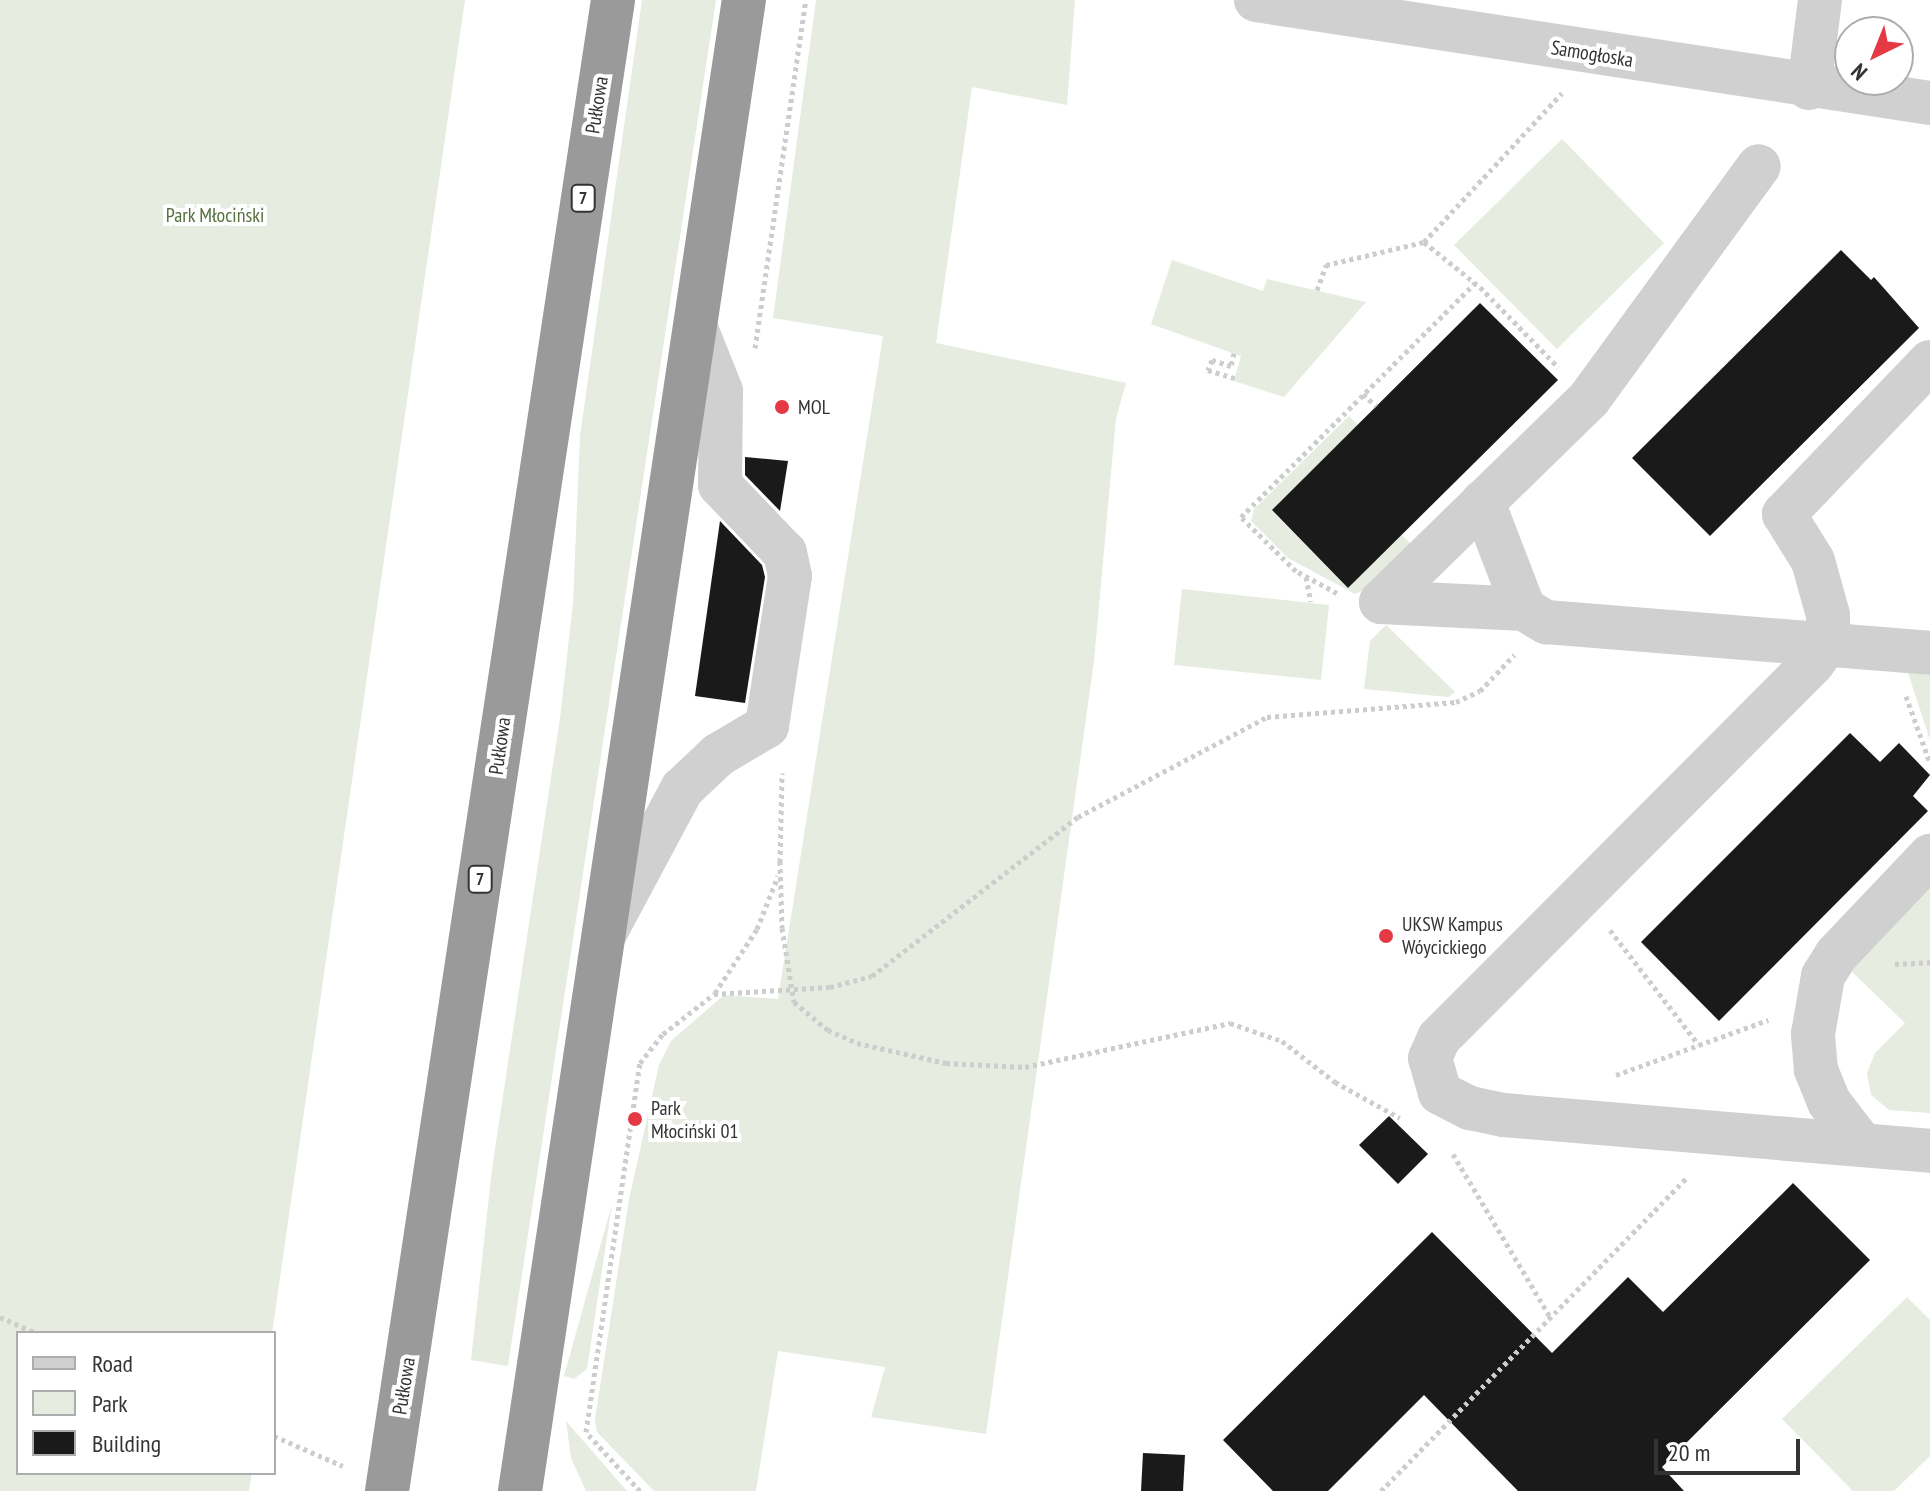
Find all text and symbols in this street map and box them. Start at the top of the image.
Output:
north arrow [1834,16,1914,96]
street label: Samogłoska [1549,36,1635,72]
text: N [1845,58,1873,86]
street label: Pułkowa [581,75,613,135]
road number: 7 [569,184,597,212]
park label: Park Młociński [165,203,265,227]
place label: MOL [798,395,830,419]
marker: MOL [773,398,791,416]
street label: Pułkowa [484,716,516,776]
road number: 7 [466,865,494,893]
place label: UKSW Kampus Wóycickiego [1402,912,1503,959]
marker: UKSW Kampus Wóycickiego [1377,927,1395,945]
place label: Park Młociński 01 [651,1096,738,1143]
marker: Park Młociński 01 [626,1110,644,1128]
legend [16,1331,276,1475]
text: Road [92,1348,133,1379]
street label: Pułkowa [388,1356,420,1416]
text: Park [92,1388,128,1419]
scale bar [1658,1423,1804,1473]
text: Building [92,1428,161,1459]
text: 20 m [1668,1437,1710,1468]

